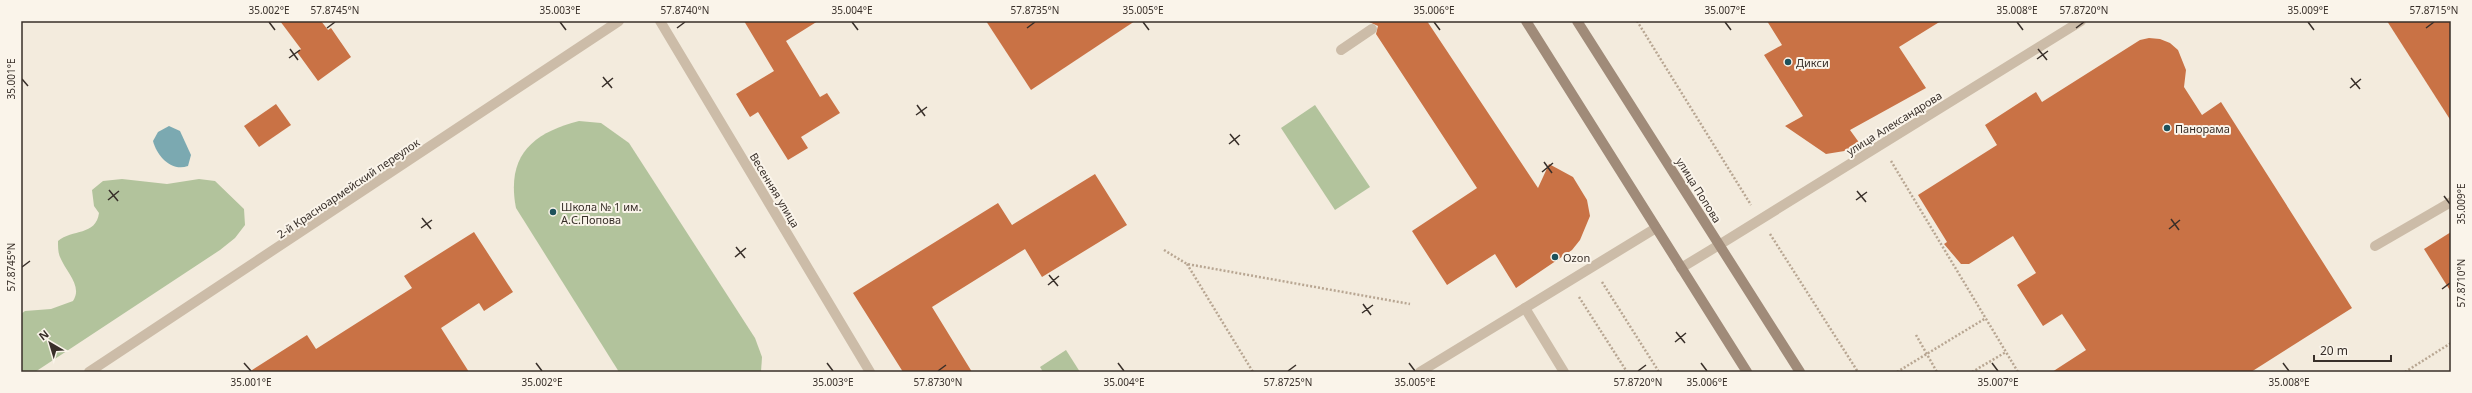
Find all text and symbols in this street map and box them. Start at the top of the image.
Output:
text: 35.002°E [248,3,290,17]
text: 57.8745°N [311,3,359,17]
text: 35.003°E [539,3,581,17]
text: 57.8740°N [661,3,709,17]
text: 35.004°E [831,3,873,17]
text: 57.8735°N [1011,3,1059,17]
text: 35.005°E [1122,3,1164,17]
text: 35.006°E [1413,3,1455,17]
text: 35.007°E [1704,3,1746,17]
text: 35.008°E [1996,3,2038,17]
text: 57.8720°N [2060,3,2108,17]
text: 35.009°E [2287,3,2329,17]
text: 57.8715°N [2410,3,2458,17]
place label: Дикси [1796,55,1829,70]
marker: Дикси [1783,57,1793,67]
text: 35.001°E [4,58,18,100]
street label: улица Александрова [1844,88,1944,158]
place label: Панорама [2175,121,2230,136]
marker: Панорама [2162,123,2172,133]
street label: 2-й Красноармейский переулок [274,134,422,241]
street label: Весенняя улица [747,150,803,230]
street label: улица Попова [1673,155,1725,225]
text: 35.009°E [2454,183,2468,225]
place label: Школа № 1 им. А.С.Попова [561,199,641,227]
marker: Школа № 1 им. А.С.Попова [548,207,558,217]
text: 57.8745°N [4,243,18,291]
place label: Ozon [1563,250,1590,265]
marker: Ozon [1550,252,1560,262]
text: 57.8710°N [2454,259,2468,307]
north arrow [30,323,70,363]
text: N [35,326,52,343]
scale bar [2314,337,2391,363]
text: 20 m [2320,342,2348,359]
text: 35.001°E [230,375,272,389]
text: 35.002°E [521,375,563,389]
text: 35.003°E [812,375,854,389]
text: 57.8730°N [914,375,962,389]
text: 35.004°E [1103,375,1145,389]
text: 57.8725°N [1264,375,1312,389]
text: 35.005°E [1394,375,1436,389]
text: 57.8720°N [1614,375,1662,389]
text: 35.006°E [1686,375,1728,389]
text: 35.007°E [1977,375,2019,389]
text: 35.008°E [2268,375,2310,389]

